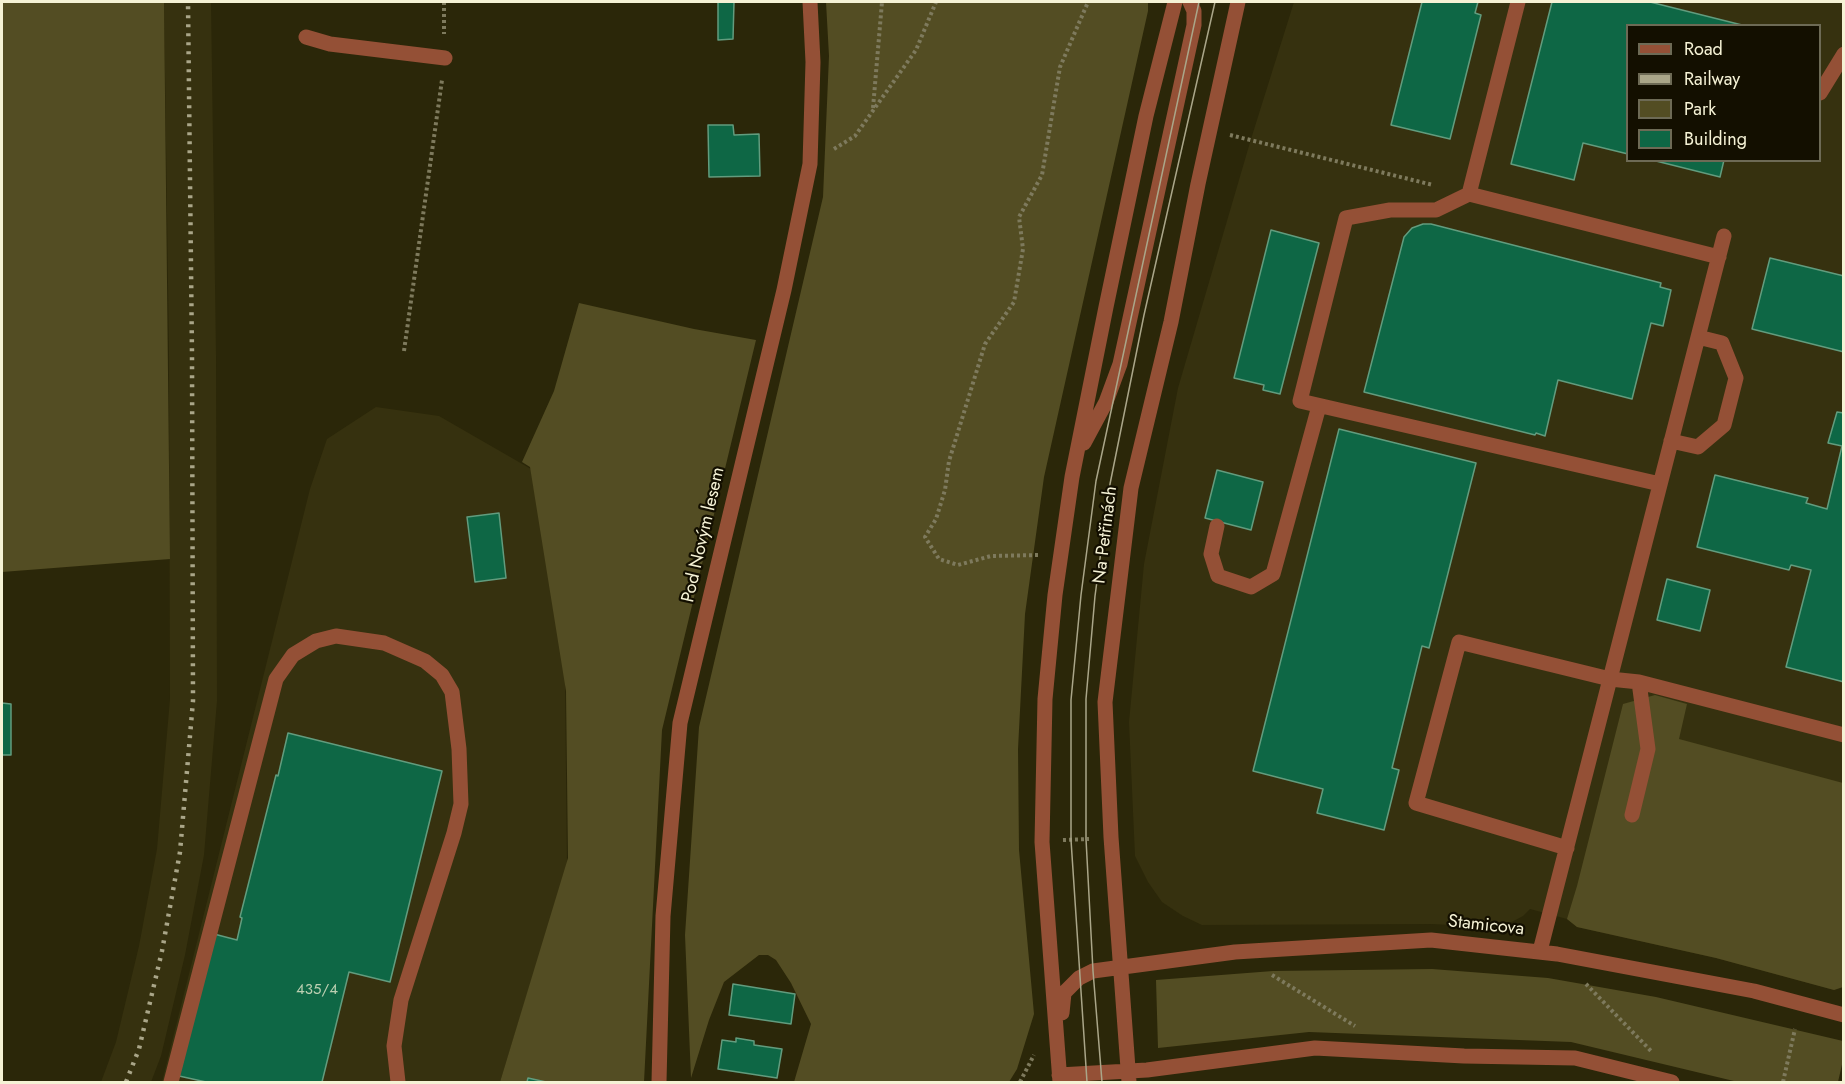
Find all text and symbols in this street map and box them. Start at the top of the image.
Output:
legend [1626,24,1821,162]
text: Road [1684,36,1723,62]
text: Railway [1684,66,1740,92]
text: Park [1684,96,1716,122]
text: Building [1684,126,1747,152]
street label: Pod Novým lesem [678,465,730,605]
street label: Na Petřinách [1089,485,1123,585]
street label: Stamicova [1447,911,1525,941]
house number: 435/4 [296,981,338,999]

